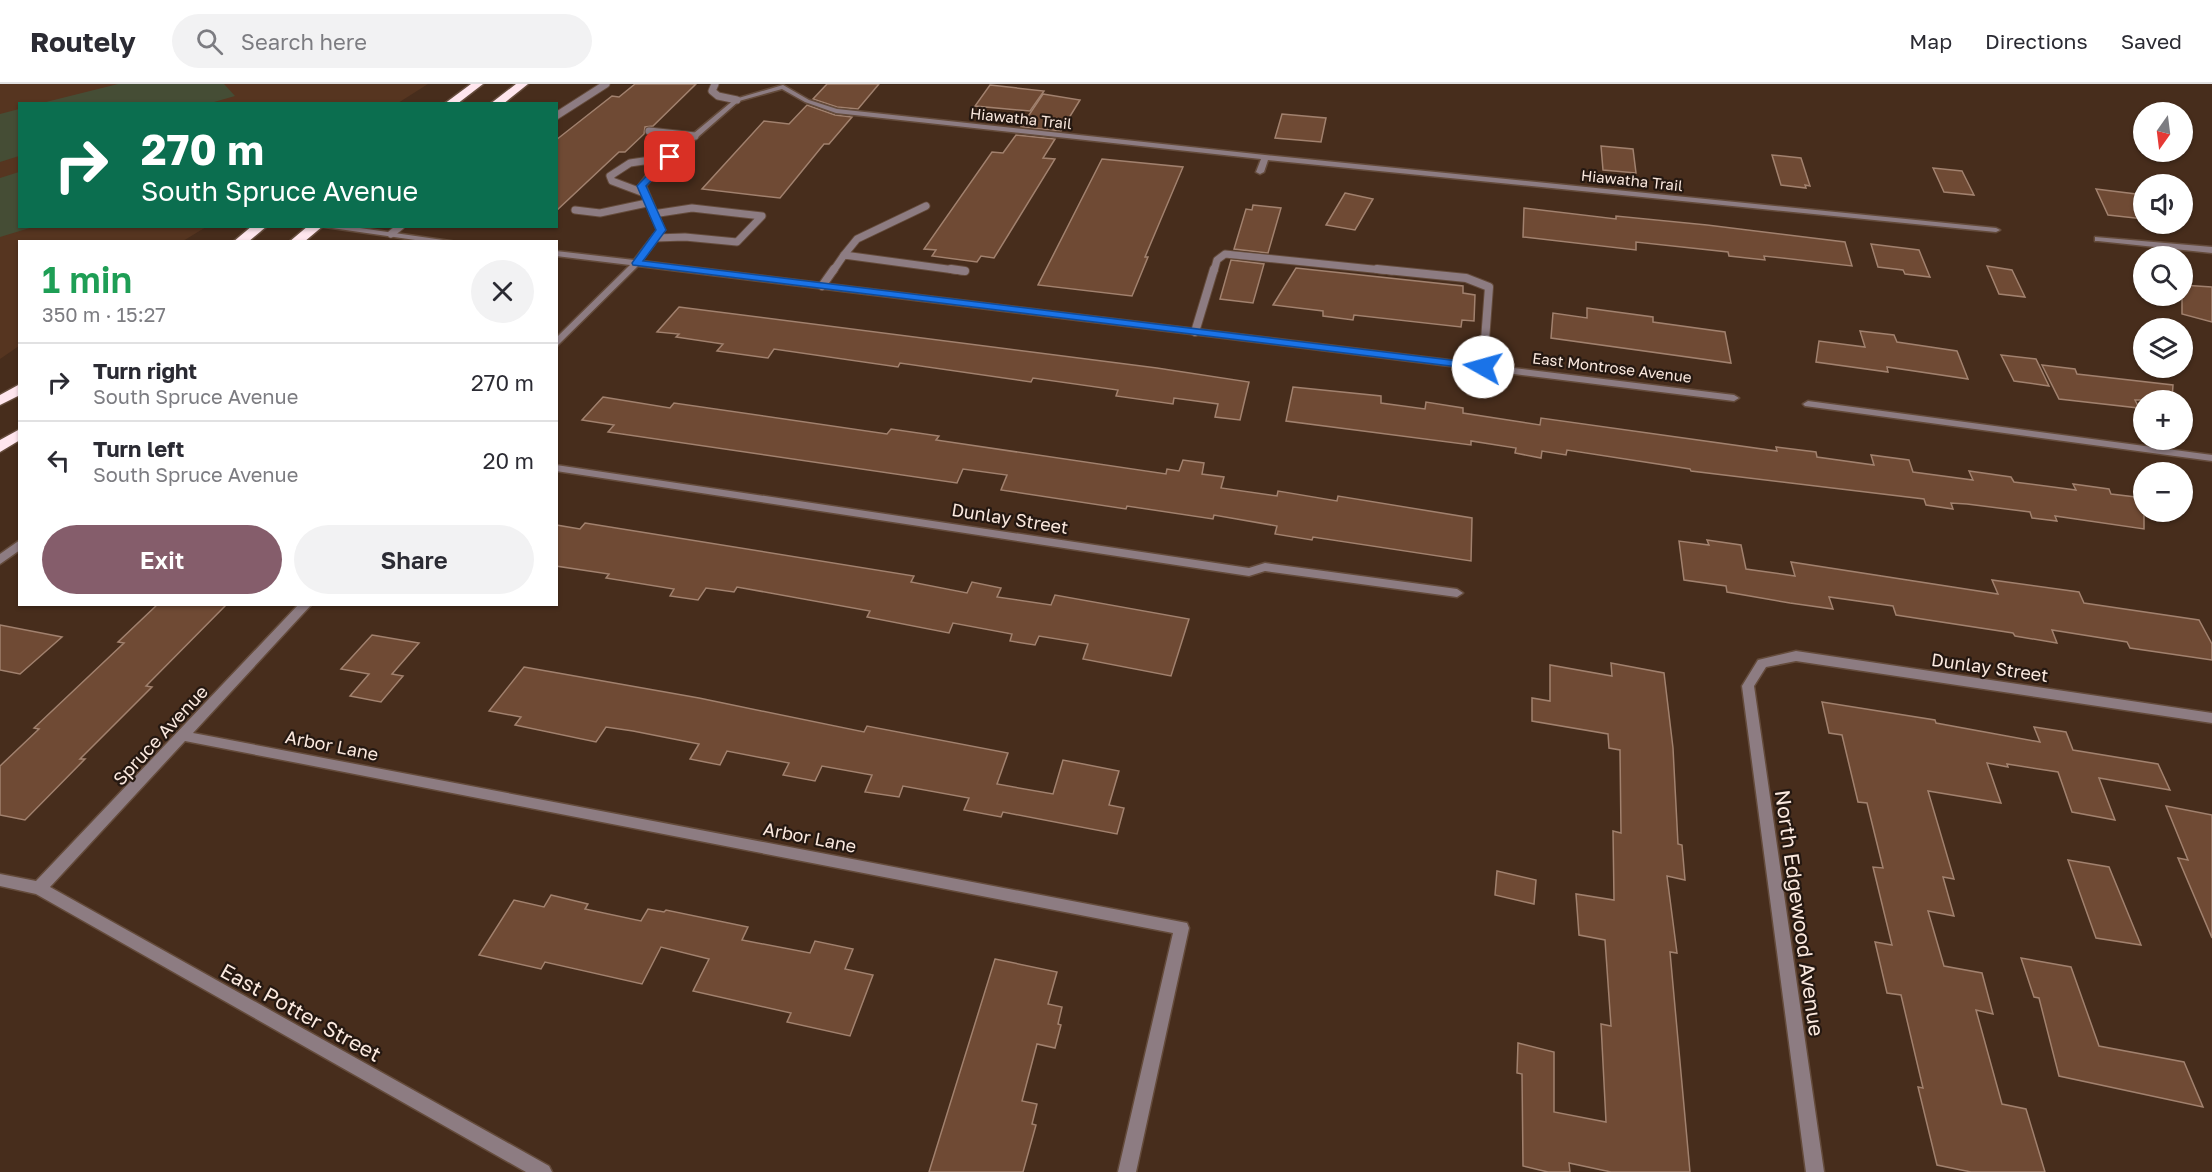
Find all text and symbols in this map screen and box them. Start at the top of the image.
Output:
search box [172,14,592,68]
text: Routely [30,25,136,58]
icon: search [193,25,226,58]
text: Search here [241,28,367,55]
text: Map [1909,28,1952,54]
text: Directions [1985,28,2088,54]
text: Saved [2121,28,2182,54]
north arrow [2133,102,2193,162]
map controls [2133,102,2193,522]
street label: Hiawatha Trail [969,104,1073,132]
text: 270 m [141,124,264,174]
icon: right [42,126,120,204]
pin [644,131,695,182]
icon: arrive [653,140,686,173]
street label: Hiawatha Trail [1580,166,1684,194]
button: sound [2133,174,2193,234]
text: South Spruce Avenue [141,175,418,207]
button: search [2133,246,2193,306]
text: 1 min [42,258,132,301]
button: close [471,260,534,323]
text: 350 m · 15:27 [42,302,166,326]
button: layers [2133,318,2193,378]
position arrow [1451,335,1515,399]
street label: East Montrose Avenue [1531,348,1693,386]
text: Turn right [93,357,197,384]
icon: right [42,366,75,399]
text: 270 m [471,369,534,396]
text: South Spruce Avenue [93,384,298,408]
button: + [2133,390,2193,450]
text: Turn left [93,435,184,462]
icon: left [42,444,75,477]
text: 20 m [483,447,534,474]
text: South Spruce Avenue [93,462,298,486]
button: − [2133,462,2193,522]
street label: Dunlay Street [950,498,1070,538]
button: Exit [42,525,282,594]
button: Share [294,525,534,594]
street label: Dunlay Street [1930,648,2050,686]
street label: Spruce Avenue [108,680,212,790]
street label: Arbor Lane [283,725,381,765]
street label: North Edgewood Avenue [1770,788,1830,1038]
street label: Arbor Lane [761,817,859,857]
street label: East Potter Street [216,957,386,1067]

